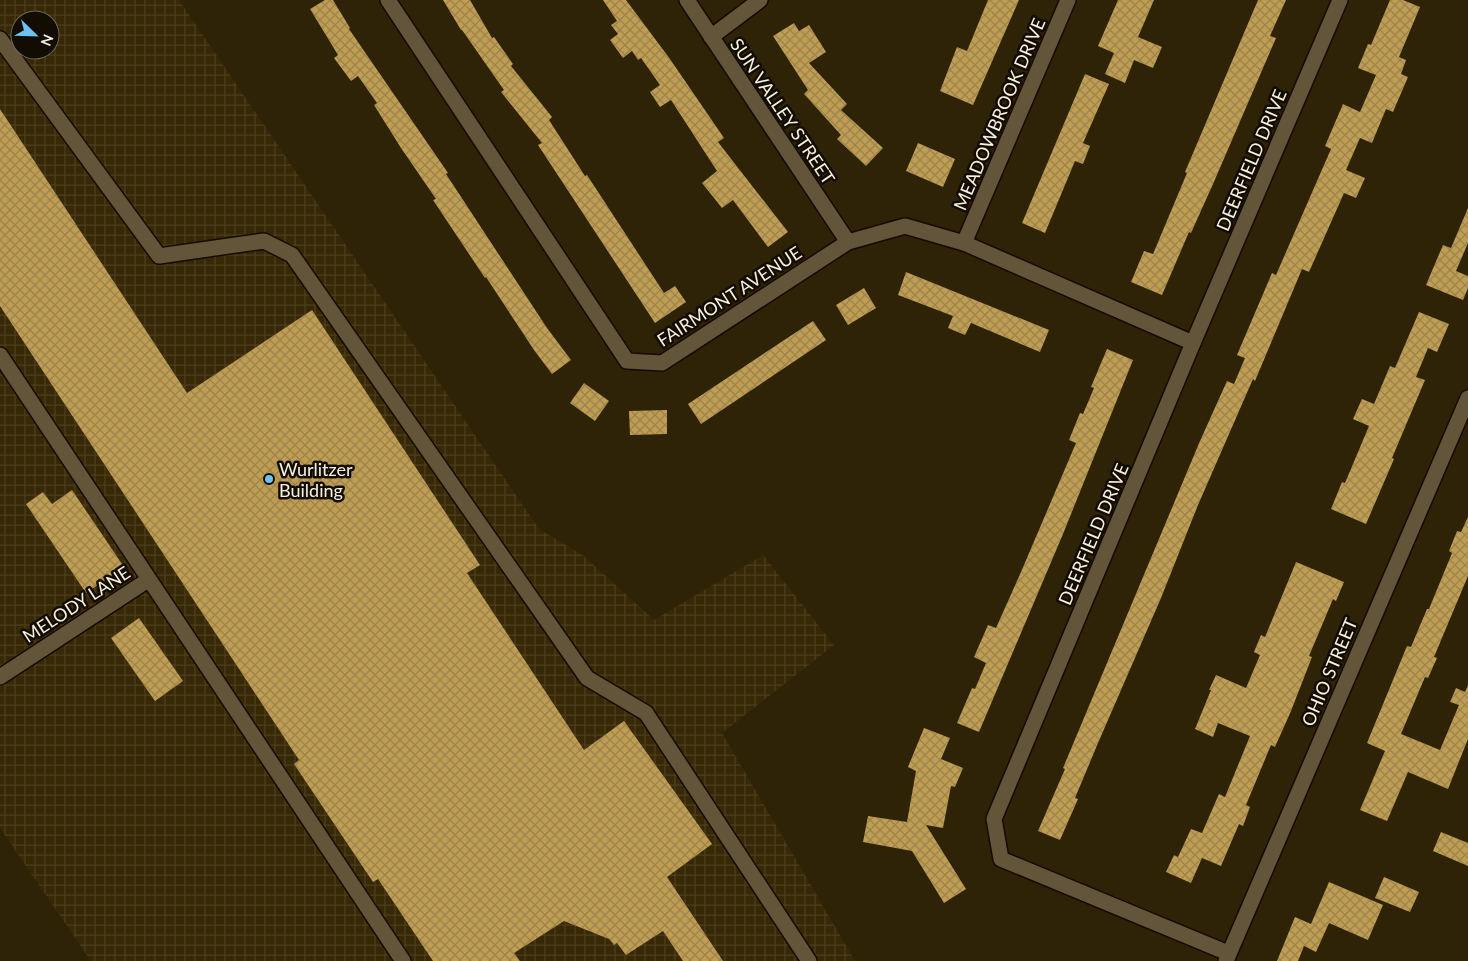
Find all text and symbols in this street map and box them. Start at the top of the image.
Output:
north arrow [10,10,60,60]
street label: MEADOWBROOK DRIVE [949,15,1049,213]
text: N [37,32,57,49]
street label: SUN VALLEY STREET [726,34,840,188]
street label: DEERFIELD DRIVE [1211,86,1291,234]
street label: FAIRMONT AVENUE [653,241,805,351]
place label: Wurlitzer Building [279,458,353,501]
street label: DEERFIELD DRIVE [1053,460,1133,608]
marker: Wurlitzer Building [263,473,275,485]
street label: MELODY LANE [18,561,134,647]
street label: OHIO STREET [1296,614,1362,729]

